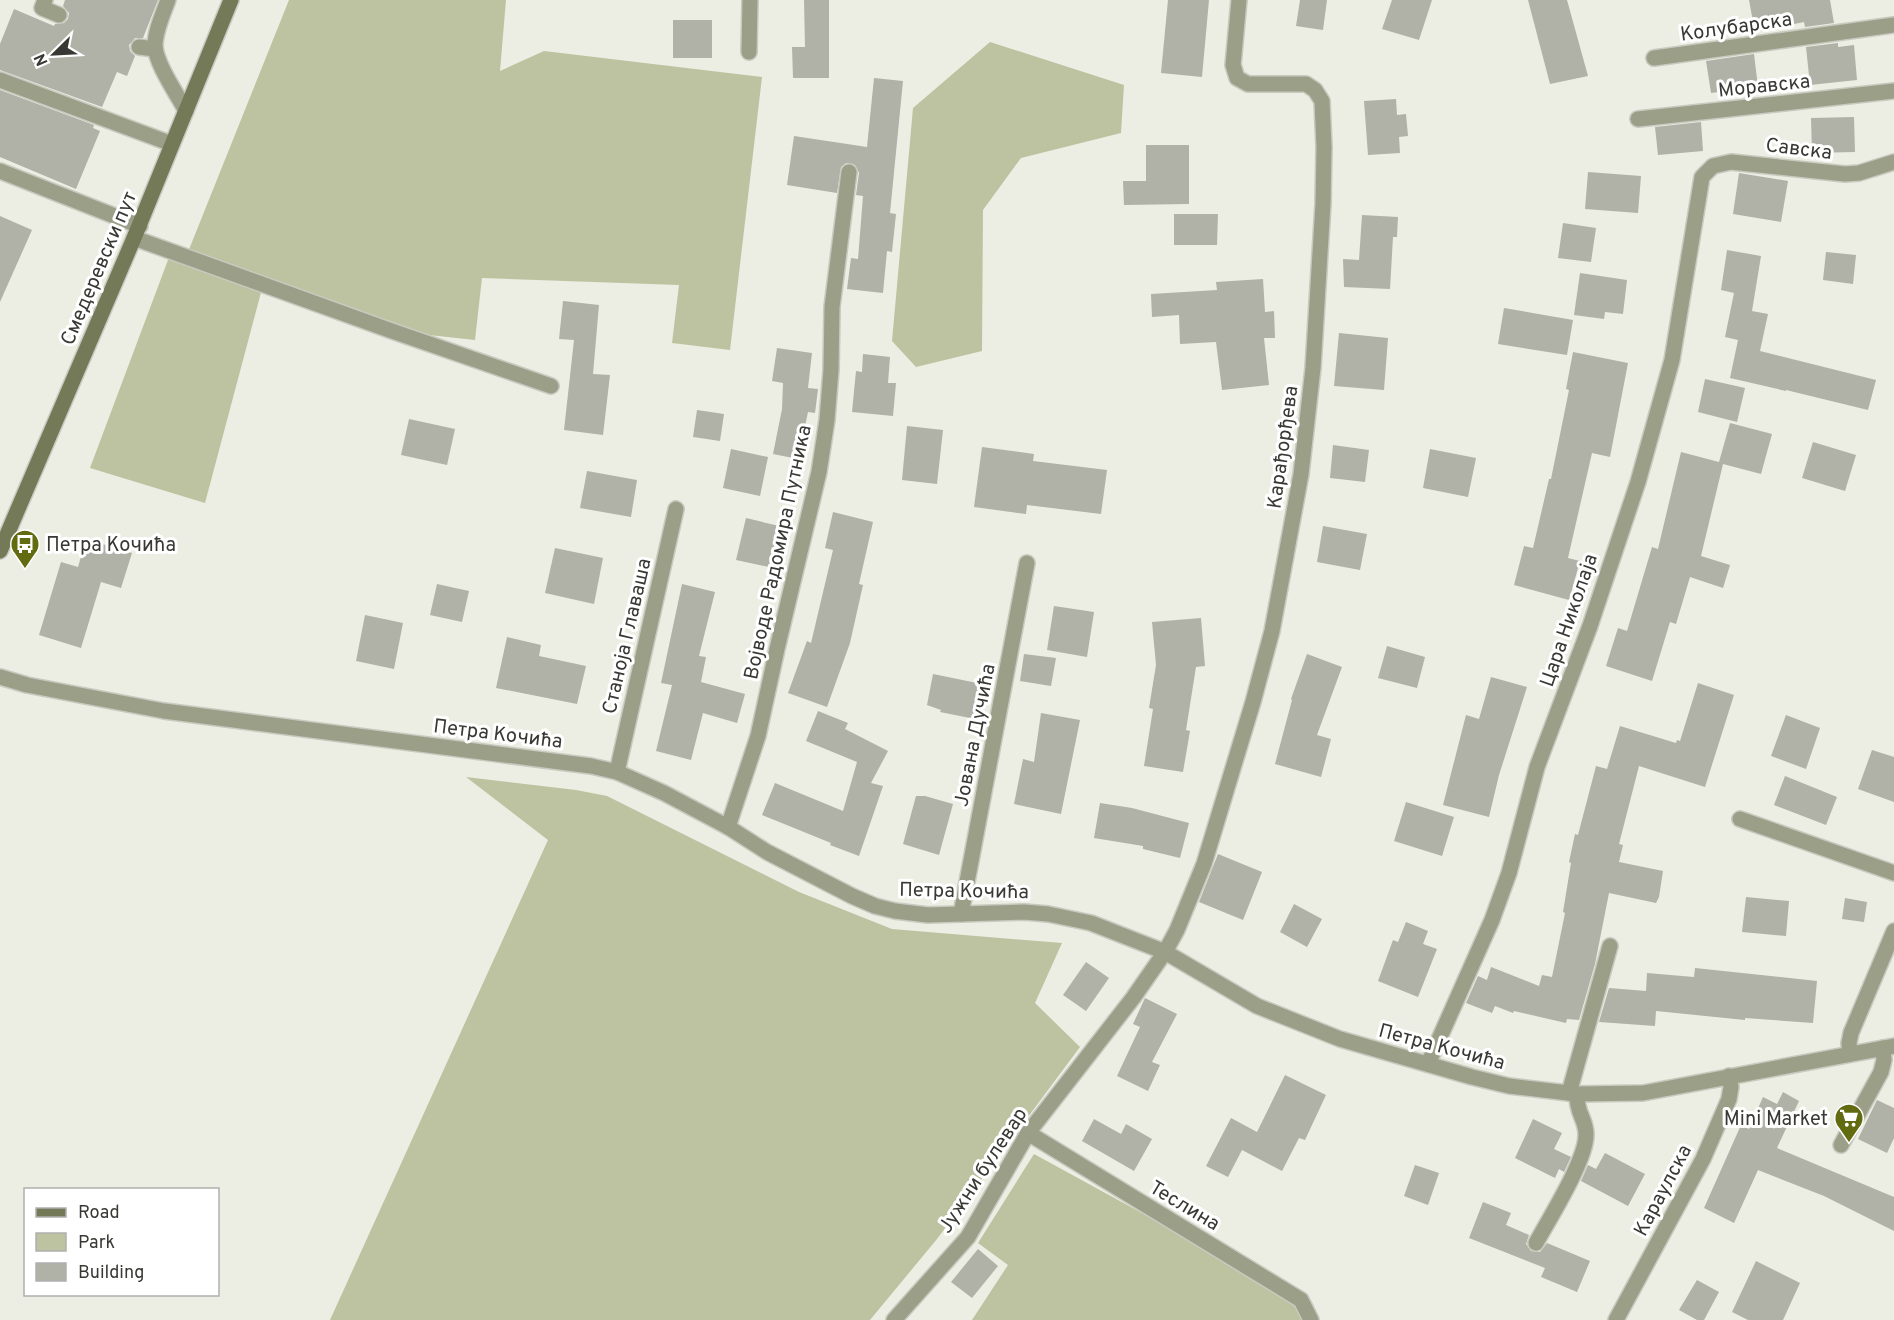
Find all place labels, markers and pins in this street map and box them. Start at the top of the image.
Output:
bus stop icon: Петра Кочића [9,528,41,570]
place label: Петра Кочића [46,533,176,559]
supermarket icon: Mini Market [1833,1102,1865,1144]
place label: Mini Market [1724,1107,1828,1133]

